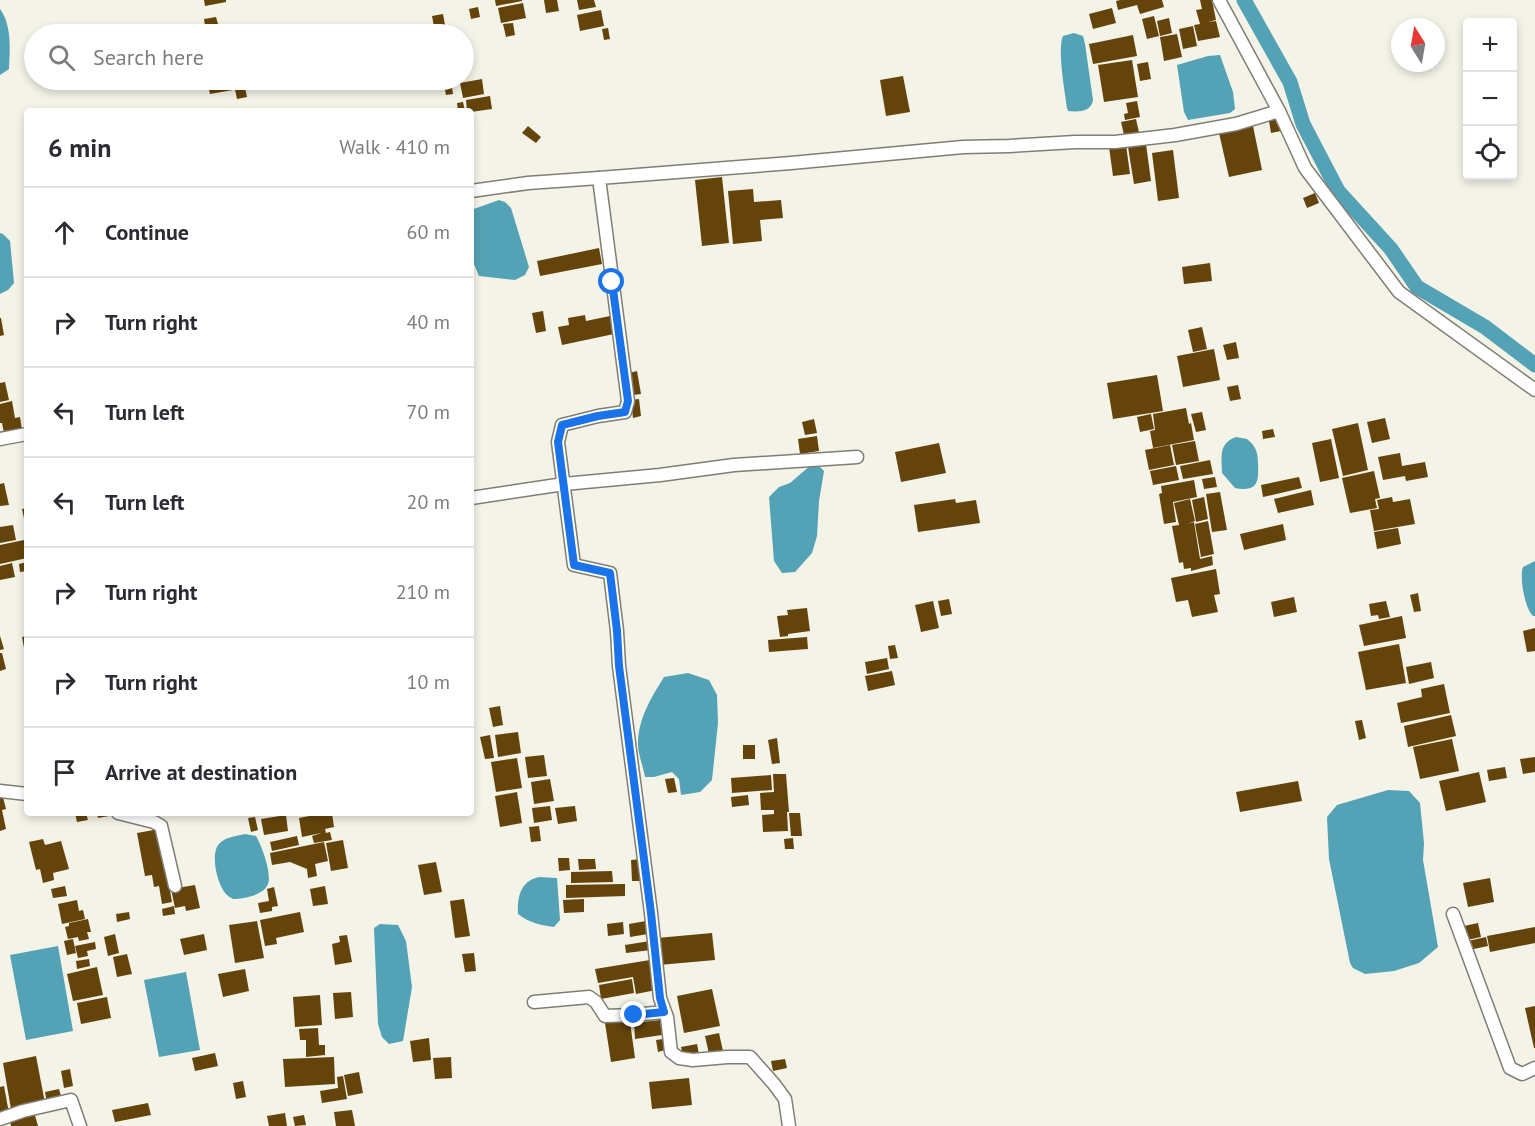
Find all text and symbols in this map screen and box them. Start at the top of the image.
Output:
north arrow [1391,18,1445,72]
map controls [1463,18,1517,180]
button: + [1463,18,1517,72]
search box [24,24,474,90]
icon: search [45,41,78,74]
text: Search here [93,43,204,71]
button: − [1463,72,1517,126]
button: locate [1463,126,1517,180]
text: 6 min [48,131,111,164]
text: Walk · 410 m [339,134,450,160]
icon: ahead [48,216,81,249]
text: Continue [105,218,189,246]
text: 60 m [407,219,450,245]
route start [598,268,624,294]
icon: right [48,306,81,339]
text: Turn right [105,308,197,336]
text: 40 m [407,309,450,335]
icon: left [48,396,81,429]
text: Turn left [105,398,185,426]
text: 70 m [407,399,450,425]
icon: left [48,486,81,519]
text: Turn left [105,488,185,516]
text: 20 m [407,489,450,515]
icon: right [48,576,81,609]
text: Turn right [105,578,197,606]
text: 210 m [396,579,450,605]
icon: right [48,666,81,699]
text: Turn right [105,668,197,696]
text: 10 m [407,669,450,695]
icon: arrive [48,756,81,789]
text: Arrive at destination [105,758,297,786]
route end [620,1001,646,1027]

